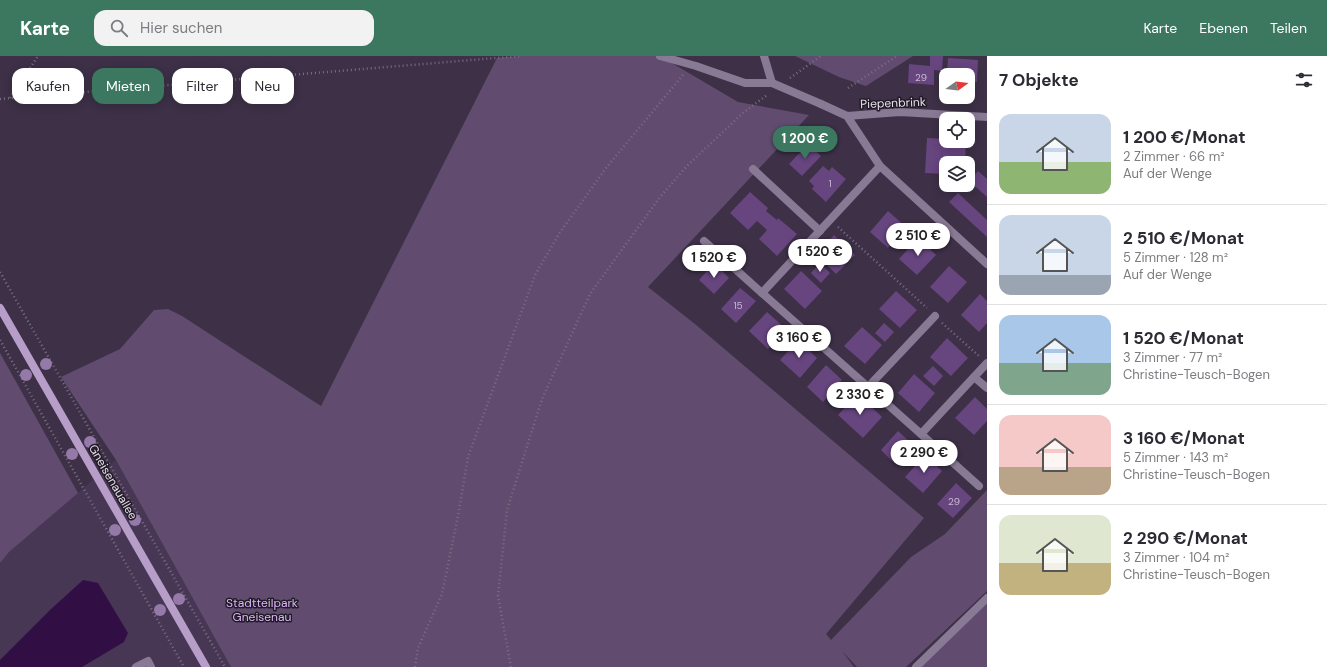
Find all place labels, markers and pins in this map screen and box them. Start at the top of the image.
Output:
pin: 1 200 € [768,126,842,160]
pin: 2 510 € [881,223,955,257]
pin: 1 520 € [783,239,857,273]
pin: 1 520 € [677,245,751,279]
pin: 3 160 € [762,325,836,359]
pin: 2 330 € [823,382,897,416]
pin: 2 290 € [887,440,961,474]

